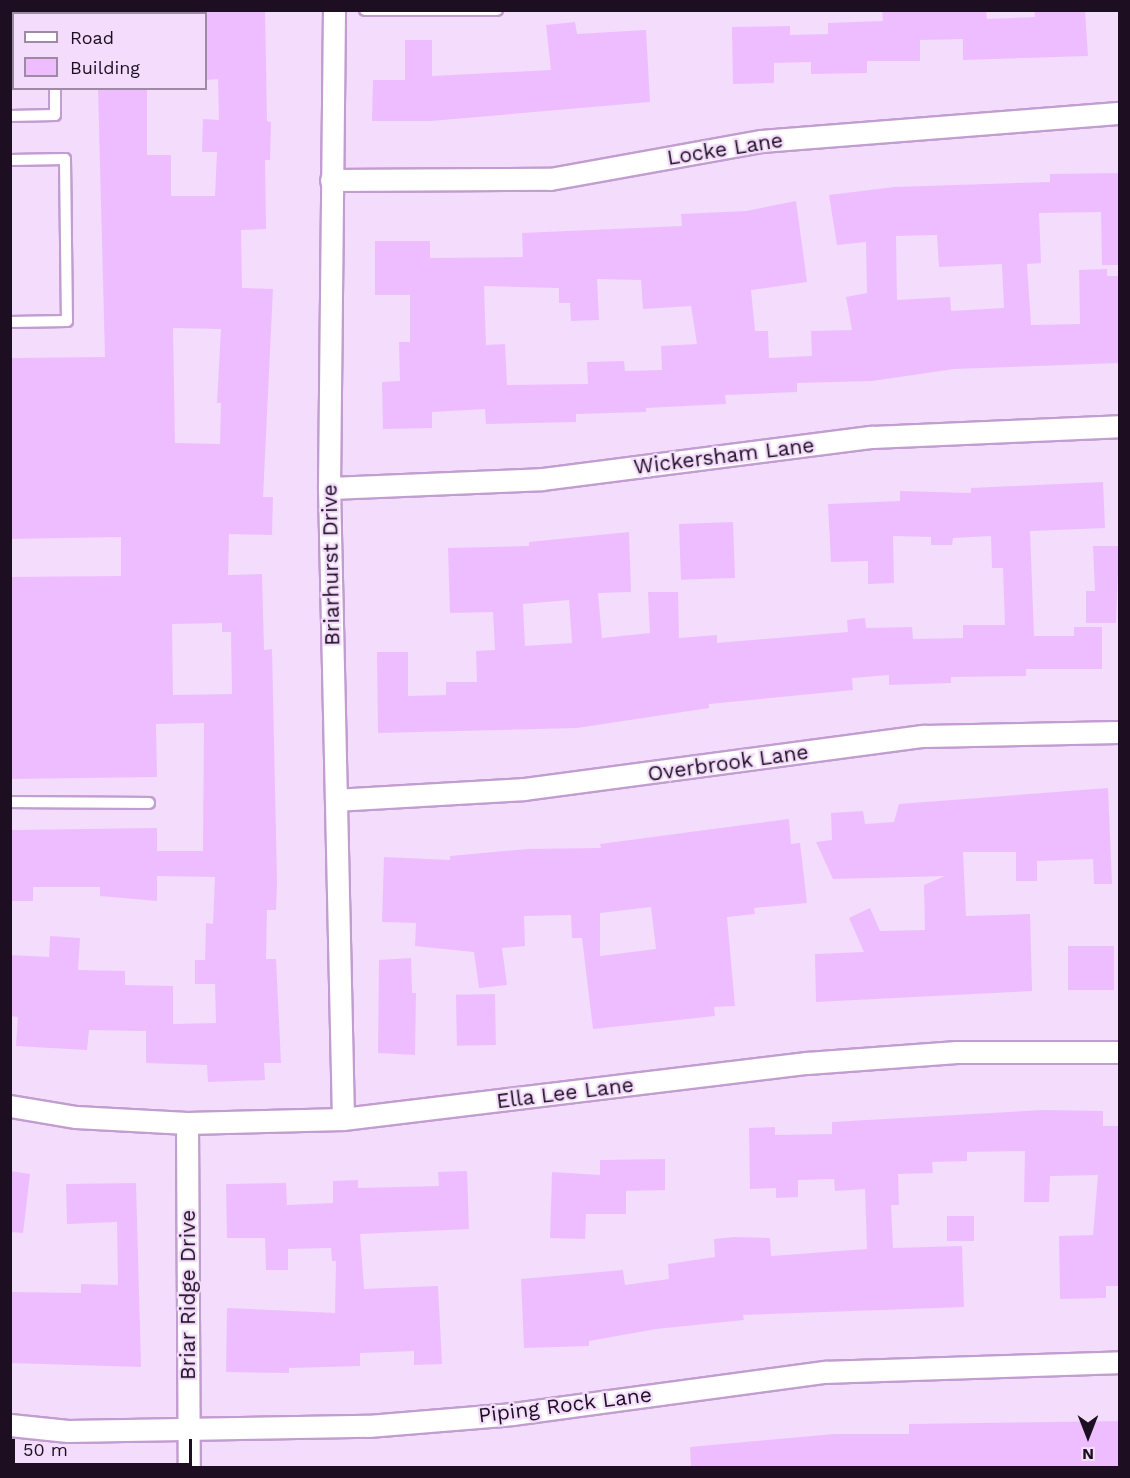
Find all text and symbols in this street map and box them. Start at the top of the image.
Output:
legend [12,12,207,90]
text: Road [70,27,114,48]
text: Building [70,57,140,78]
street label: Locke Lane [665,127,785,171]
street label: Wickersham Lane [632,432,816,480]
street label: Briarhurst Drive [317,484,345,646]
street label: Overbrook Lane [646,739,810,787]
street label: Ella Lee Lane [495,1072,635,1114]
street label: Briar Ridge Drive [175,1210,201,1380]
street label: Piping Rock Lane [477,1382,653,1428]
north arrow [1058,1406,1118,1466]
scale bar [15,1427,195,1465]
text: 50 m [23,1439,68,1460]
text: N [1082,1445,1094,1464]

